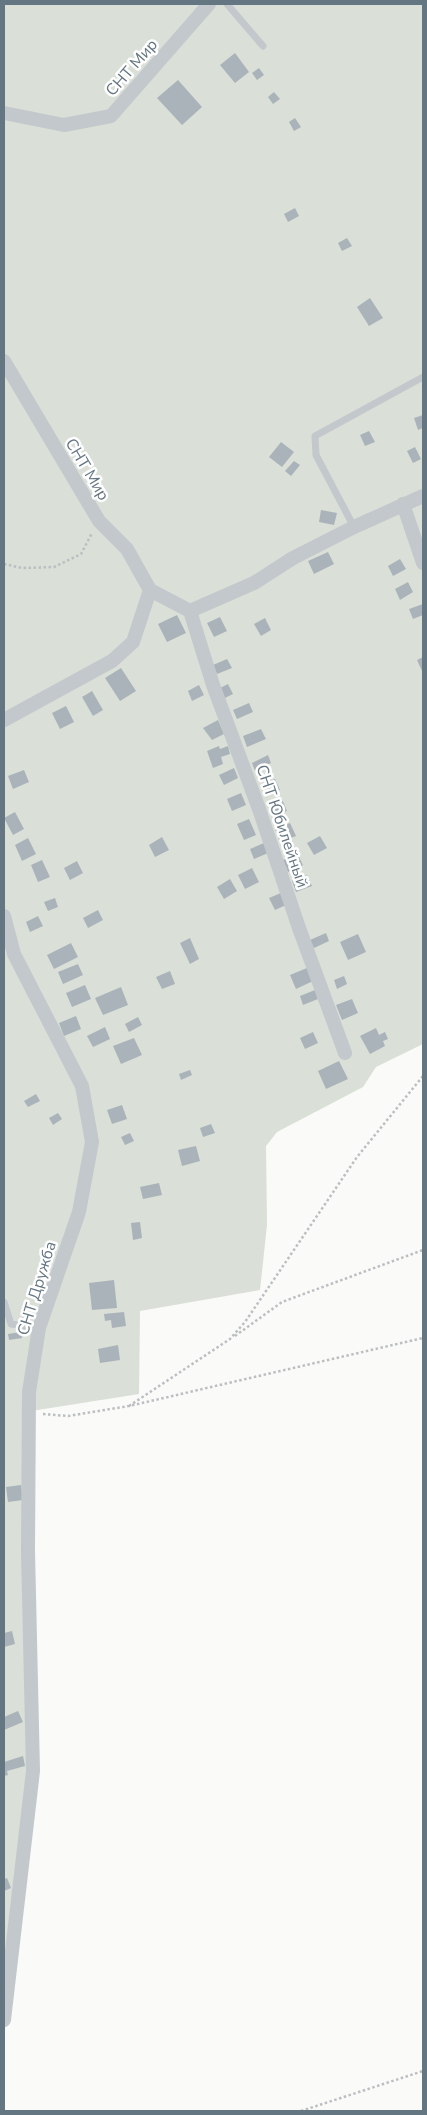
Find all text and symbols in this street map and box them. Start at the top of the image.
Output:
street label: СНТ Мир [101,34,163,101]
street label: СНТ Мир [60,434,114,505]
street label: СНТ Юбилейный [251,762,313,891]
street label: СНТ Дружба [12,1239,62,1338]

